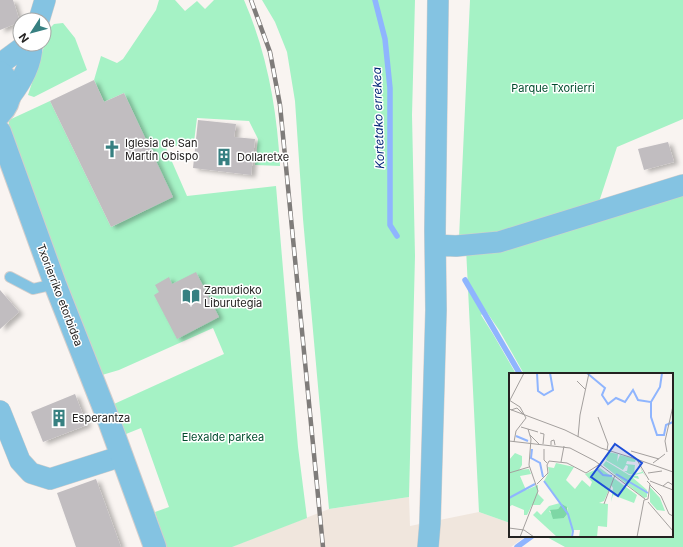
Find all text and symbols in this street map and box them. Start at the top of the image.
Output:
north arrow [12,12,52,52]
text: N [16,30,32,45]
water label: Kortetako errekea [369,67,387,169]
park label: Parque Txorierri [511,81,595,95]
place label: Iglesia de San Martín Obispo [125,136,199,163]
church icon: Iglesia de San Martín Obispo [102,139,122,159]
building icon: Dollaretxe [214,147,234,167]
place label: Dollaretxe [237,150,289,164]
street label: Txorierriko etorbidea [34,242,86,348]
place label: Zamudioko Liburutegia [204,283,262,310]
library icon: Zamudioko Liburutegia [181,286,201,306]
inset map [509,373,673,537]
building icon: Esperantza [49,408,69,428]
place label: Esperantza [72,411,130,425]
park label: Elexalde parkea [182,430,264,444]

